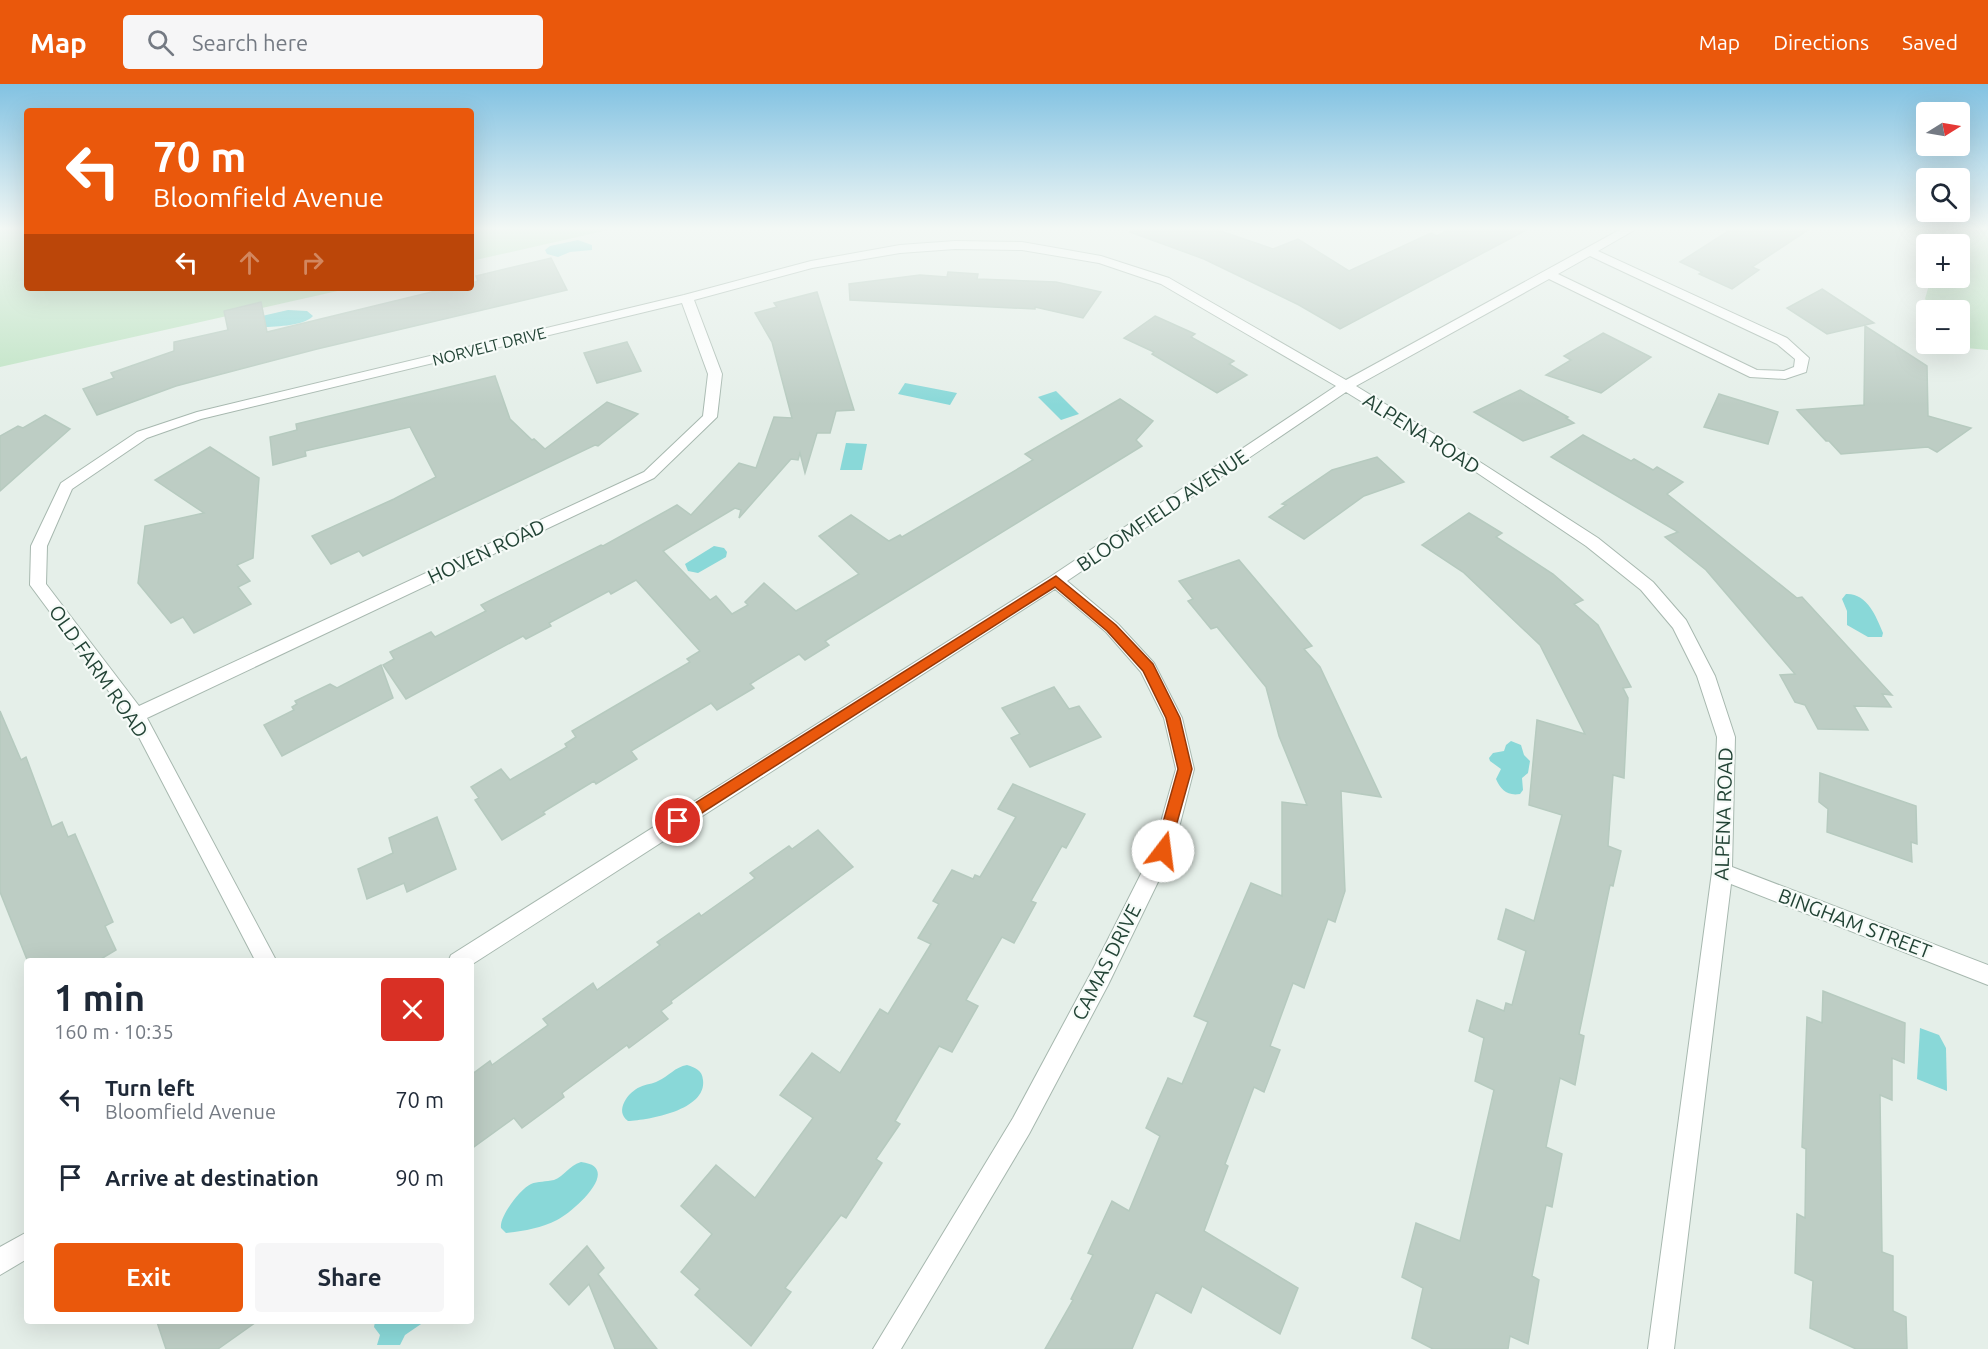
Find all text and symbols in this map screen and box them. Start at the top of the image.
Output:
search box [123,15,543,69]
icon: search [144,26,177,59]
text: Map [30,27,87,58]
text: Search here [192,30,308,55]
text: Map [1699,30,1740,54]
text: Directions [1773,30,1869,54]
text: Saved [1902,30,1958,54]
north arrow [1916,102,1970,156]
map controls [1916,102,1970,354]
icon: left [54,132,132,210]
text: 70 m [153,133,247,180]
button: search [1916,168,1970,222]
text: Bloomfield Avenue [153,182,384,212]
button: + [1916,234,1970,288]
icon: left [170,246,203,279]
icon: ahead [233,246,266,279]
icon: right [296,246,329,279]
button: − [1916,300,1970,354]
street label: NORVELT DRIVE [430,323,548,369]
street label: ALPENA ROAD [1359,388,1485,478]
street label: BLOOMFIELD AVENUE [1072,444,1252,576]
street label: HOVEN ROAD [424,514,548,588]
street label: OLD FARM ROAD [45,600,153,742]
street label: ALPENA ROAD [1709,747,1737,881]
pin [652,795,703,846]
icon: arrive [661,804,694,837]
position arrow [1131,819,1195,883]
street label: BINGHAM STREET [1775,883,1935,963]
street label: CAMAS DRIVE [1067,900,1145,1024]
text: 1 min [54,977,145,1018]
button: close [381,978,444,1041]
text: 160 m · 10:35 [54,1020,174,1043]
text: Turn left [105,1075,195,1100]
icon: left [54,1083,87,1116]
text: 70 m [395,1087,444,1112]
text: Bloomfield Avenue [105,1100,276,1123]
icon: arrive [54,1161,87,1194]
text: Arrive at destination [105,1165,319,1190]
text: 90 m [395,1165,444,1190]
button: Exit [54,1243,243,1312]
button: Share [255,1243,444,1312]

